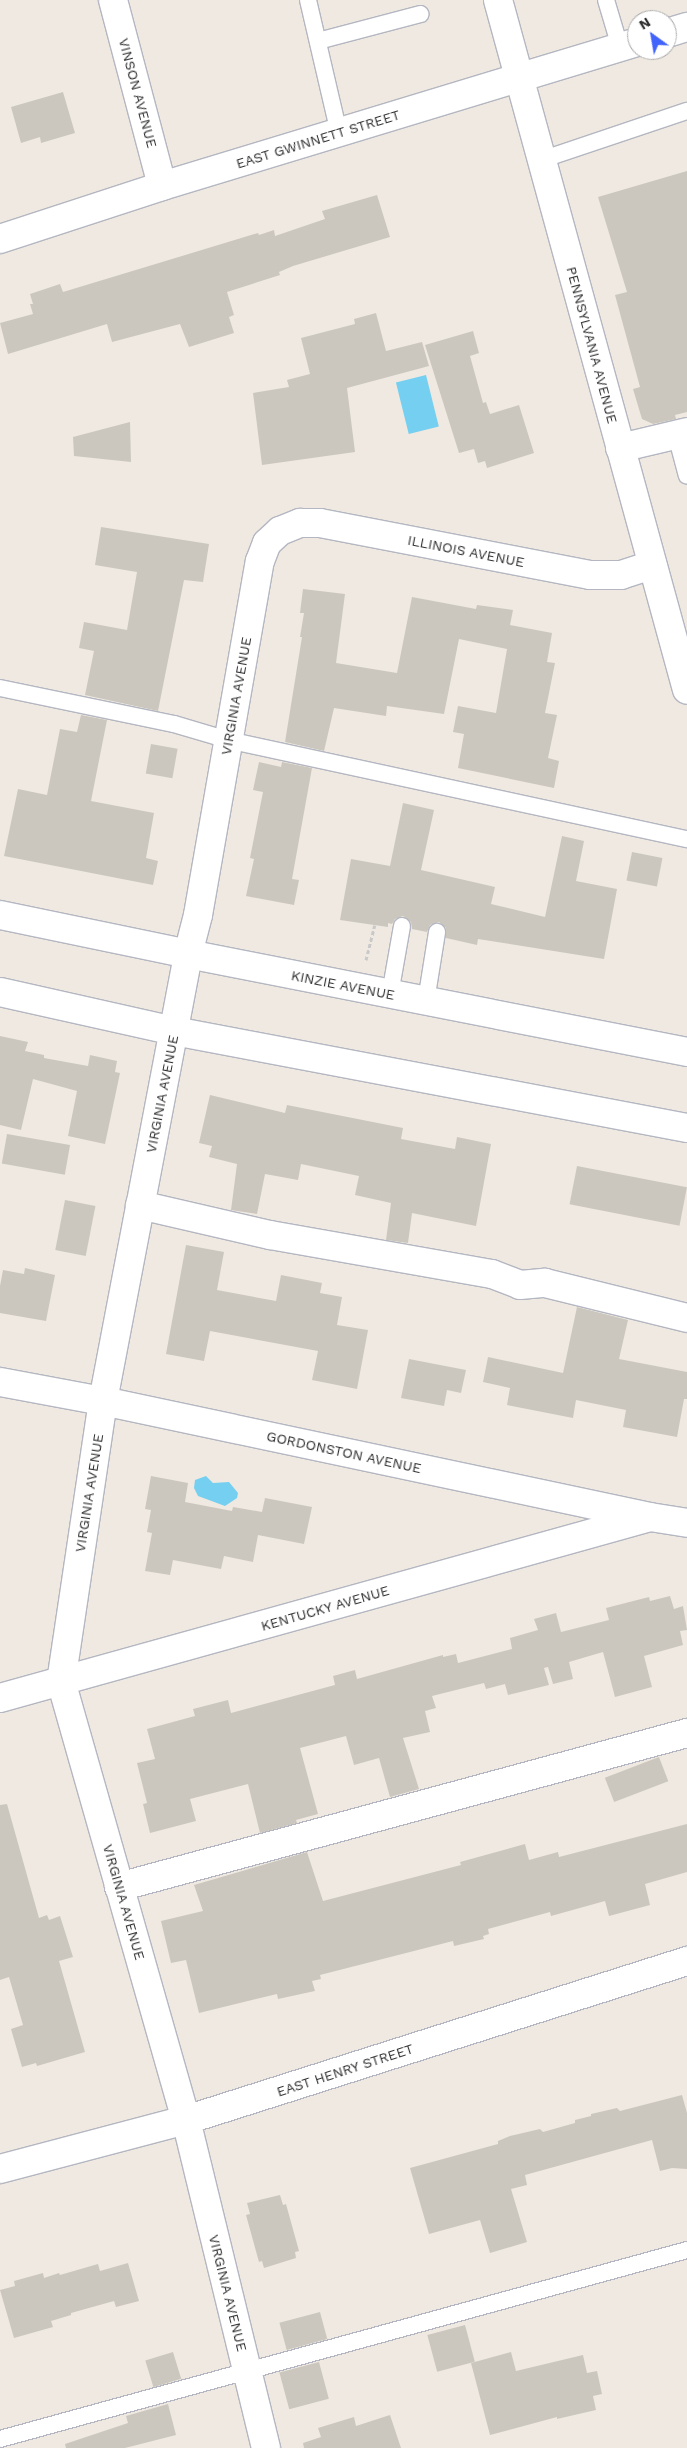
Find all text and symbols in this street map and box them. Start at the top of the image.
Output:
north arrow [627,10,677,60]
text: N [636,14,653,33]
street label: VINSON AVENUE [115,36,161,150]
street label: EAST GWINNETT STREET [234,106,402,172]
street label: PENNSYLVANIA AVENUE [563,264,621,426]
street label: ILLINOIS AVENUE [406,531,526,571]
street label: VIRGINIA AVENUE [217,635,255,757]
street label: KINZIE AVENUE [289,967,397,1003]
street label: VIRGINIA AVENUE [142,1033,182,1155]
street label: GORDONSTON AVENUE [265,1427,423,1477]
street label: VIRGINIA AVENUE [71,1432,107,1554]
street label: KENTUCKY AVENUE [258,1581,392,1635]
street label: VIRGINIA AVENUE [99,1842,149,1962]
street label: EAST HENRY STREET [274,2040,416,2100]
street label: VIRGINIA AVENUE [205,2232,251,2354]

